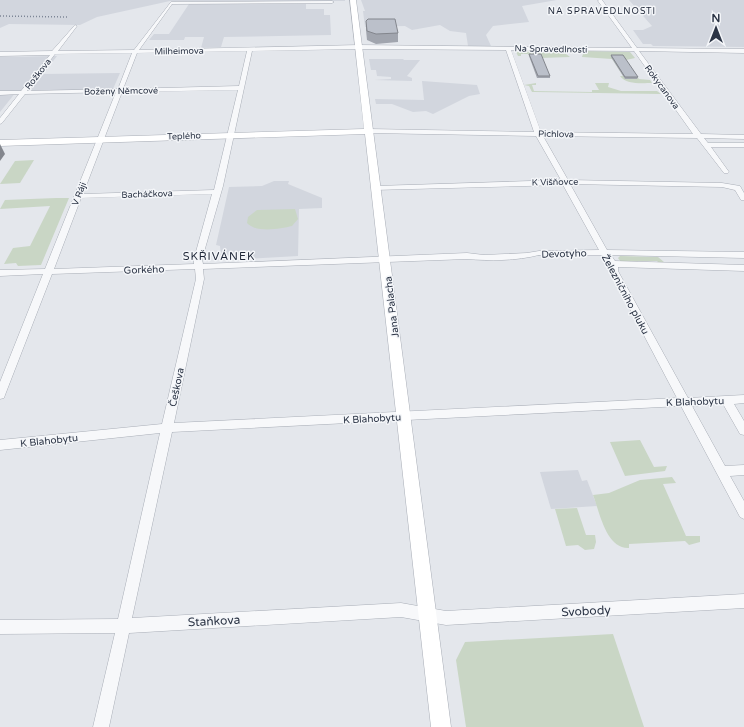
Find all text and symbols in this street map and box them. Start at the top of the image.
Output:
district label: NA SPRAVEDLNOSTI [548,6,656,17]
north arrow [696,8,736,48]
text: N [712,12,720,25]
street label: Na Spravedlnosti [514,43,588,56]
street label: Milheimova [154,46,204,57]
street label: Rožkova [23,57,54,92]
street label: Rokycanova [642,63,681,112]
street label: Boženy Němcové [84,85,158,98]
street label: Pichlova [538,129,574,140]
street label: Teplého [167,130,202,143]
street label: K Višňovce [532,177,578,188]
street label: V Ráji [70,181,89,208]
street label: Bacháčkova [121,188,173,201]
street label: Devotyho [541,247,587,261]
district label: SKŘIVÁNEK [183,249,255,263]
street label: Železničního pluku [599,252,651,337]
street label: Gorkého [124,263,165,277]
street label: Jana Palacha [382,275,402,338]
street label: Češkova [167,367,187,408]
street label: K Blahobytu [666,395,724,409]
street label: K Blahobytu [343,411,401,427]
street label: K Blahobytu [20,432,79,450]
street label: Svobody [561,603,612,619]
street label: Staňkova [187,613,241,629]

